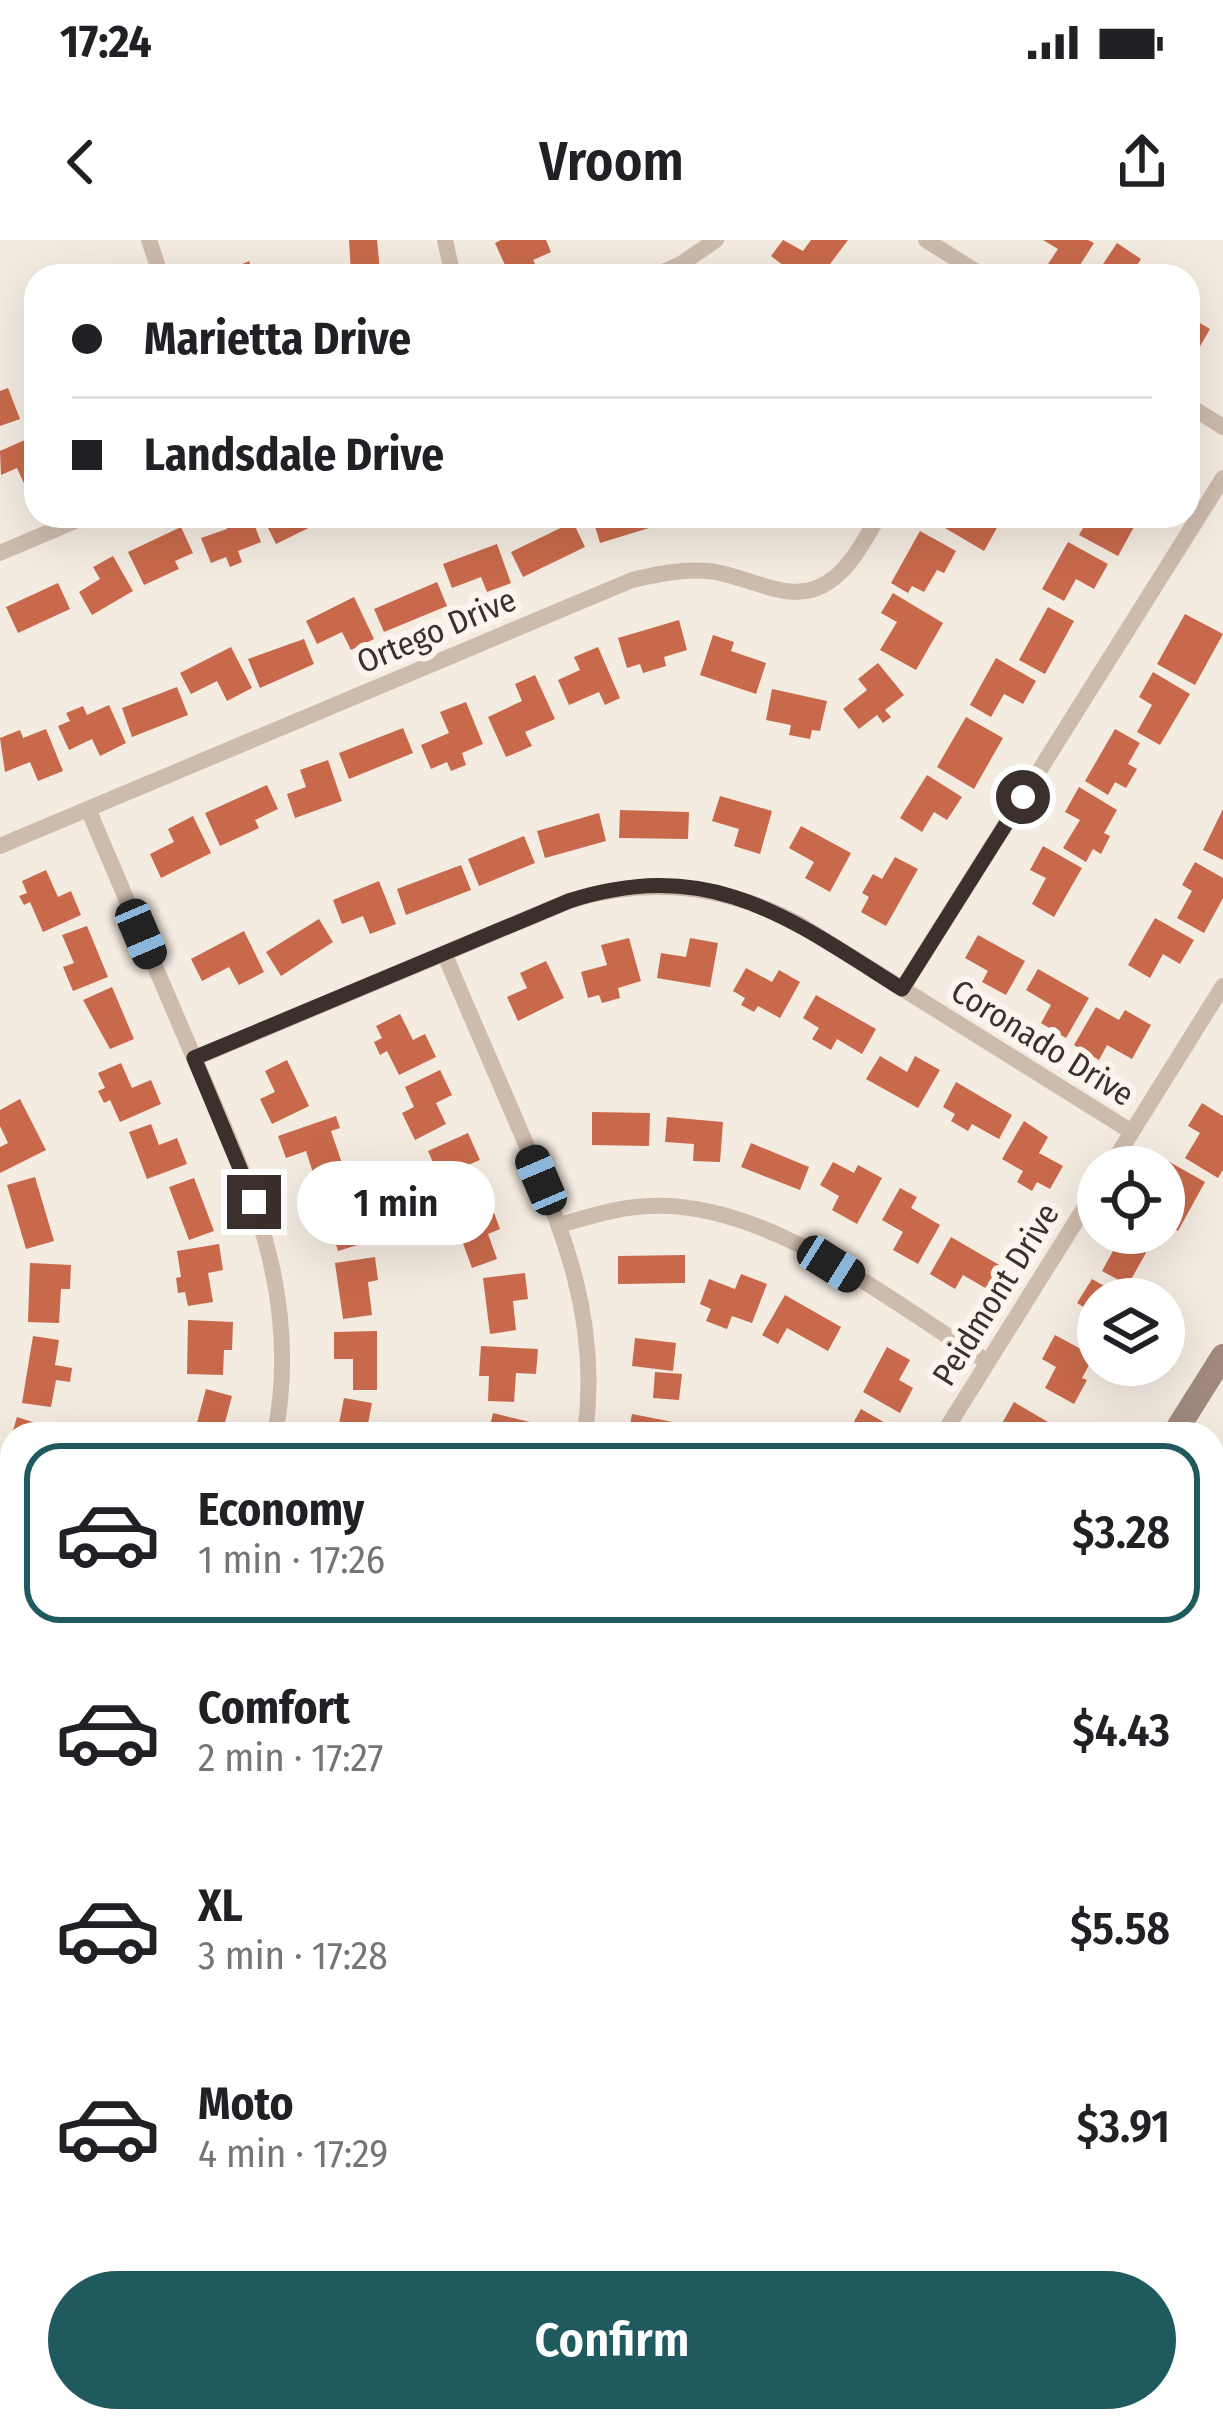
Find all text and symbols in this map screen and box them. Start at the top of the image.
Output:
text: 17:24 [60,15,152,69]
icon: back [48,129,114,195]
icon: share [1109,129,1175,195]
text: Vroom [539,130,684,194]
text: Marietta Drive [144,312,411,366]
text: Landsdale Drive [144,428,444,482]
street label: Ortego Drive [351,580,522,682]
route start [996,770,1050,824]
car [110,894,172,974]
street label: Coronado Drive [944,971,1141,1115]
car [510,1140,572,1220]
map controls [1077,1146,1185,1386]
button: locate [1077,1146,1185,1254]
callout: 1 min [296,1160,494,1244]
route end [227,1175,281,1229]
text: 1 min [354,1180,438,1226]
street label: Peidmont Drive [924,1196,1068,1393]
car [791,1230,871,1298]
button: layers [1077,1278,1185,1386]
icon: car [54,1479,162,1587]
text: Economy [198,1483,364,1537]
text: $3.28 [1072,1506,1170,1560]
text: 1 min · 17:26 [198,1537,385,1583]
icon: car [54,1677,162,1785]
text: Comfort [198,1681,350,1735]
text: $4.43 [1072,1704,1170,1758]
text: 2 min · 17:27 [198,1735,383,1781]
icon: car [54,1875,162,1983]
text: XL [198,1879,243,1933]
text: $5.58 [1070,1902,1170,1956]
text: 3 min · 17:28 [198,1933,388,1979]
icon: car [54,2073,162,2181]
text: Moto [198,2077,294,2131]
text: $3.91 [1077,2100,1170,2154]
text: 4 min · 17:29 [198,2131,388,2177]
button: Confirm [48,2271,1176,2409]

